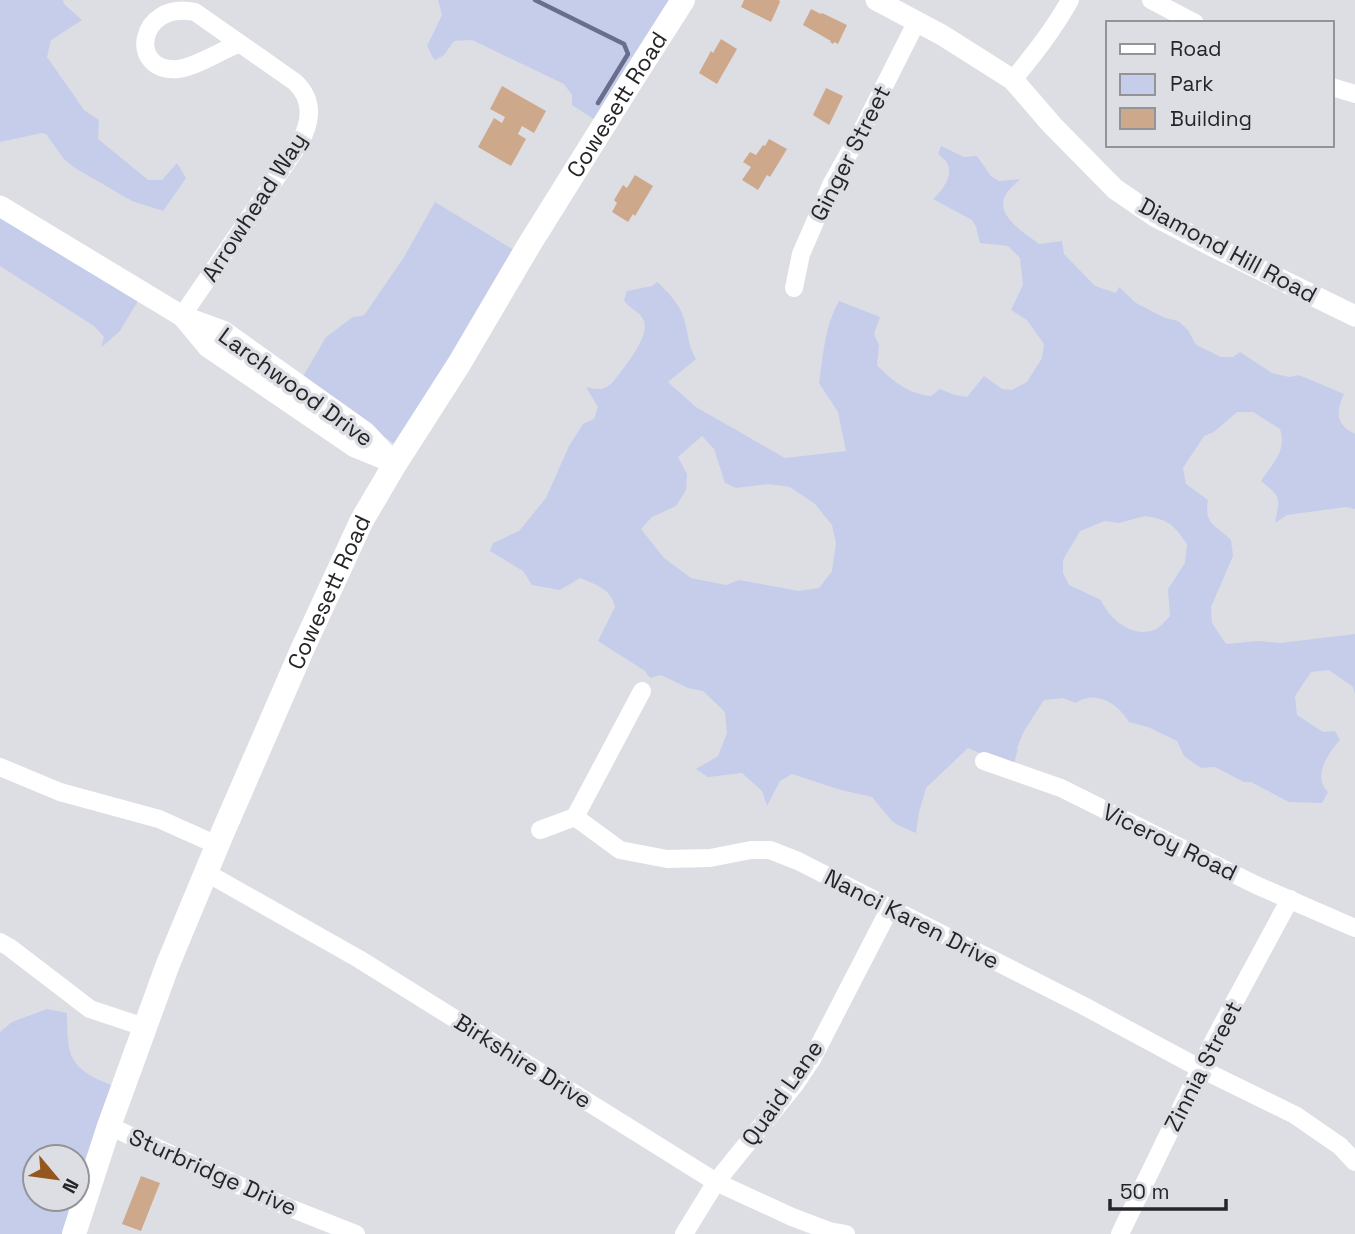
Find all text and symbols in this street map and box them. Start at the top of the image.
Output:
legend [1106,21,1334,147]
street label: Cowesett Road [560,26,674,183]
text: Road [1170,35,1222,62]
text: Park [1170,70,1214,97]
street label: Ginger Street [803,80,897,226]
text: Building [1170,105,1252,132]
street label: Arrowhead Way [195,127,313,287]
street label: Diamond Hill Road [1134,190,1322,310]
street label: Larchwood Drive [213,321,379,453]
street label: Cowesett Road [280,510,377,674]
street label: Viceroy Road [1098,796,1242,888]
street label: Nanci Karen Drive [820,862,1004,976]
street label: Zinnia Street [1157,996,1249,1136]
street label: Birkshire Drive [449,1007,597,1115]
street label: Quaid Lane [735,1034,829,1152]
street label: Sturbridge Drive [124,1122,302,1222]
north arrow [21,1143,91,1213]
scale bar [1110,1168,1226,1212]
text: N [56,1174,84,1198]
text: 50 m [1120,1178,1170,1205]

